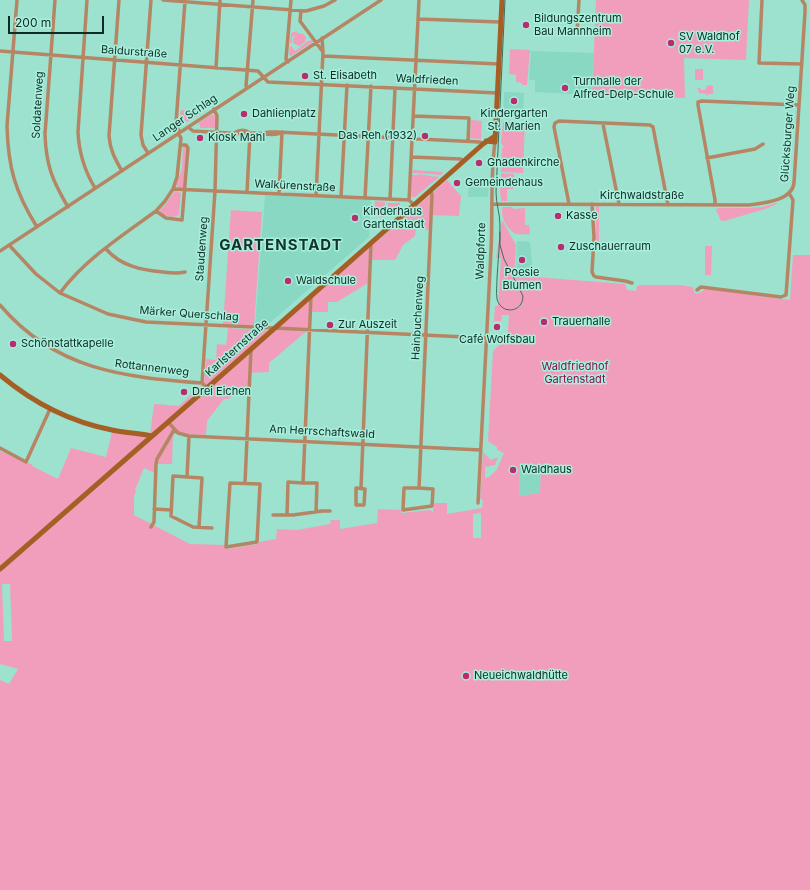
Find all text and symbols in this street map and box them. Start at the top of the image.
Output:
scale bar [10,8,106,34]
place label: Bildungszentrum Bau Mannheim [534,12,622,38]
text: 200 m [15,15,51,30]
marker: Bildungszentrum Bau Mannheim [521,20,531,30]
place label: SV Waldhof 07 e.V. [679,30,740,56]
marker: SV Waldhof 07 e.V. [666,38,676,48]
street label: Baldurstraße [100,43,168,61]
place label: St. Elisabeth [313,69,377,83]
street label: Soldatenweg [30,71,46,139]
marker: St. Elisabeth [300,71,310,81]
street label: Waldfrieden [395,72,459,88]
place label: Turnhalle der Alfred-Delp-Schule [573,75,674,101]
marker: Turnhalle der Alfred-Delp-Schule [560,83,570,93]
street label: Glücksburger Weg [778,85,798,183]
street label: Langer Schlag [150,92,220,144]
marker: Kindergarten St. Marien [509,96,519,106]
place label: Dahlienplatz [252,107,316,121]
place label: Kindergarten St. Marien [480,107,548,133]
marker: Dahlienplatz [239,109,249,119]
place label: Das Reh (1932) [338,129,417,143]
place label: Kiosk Mahl [208,131,265,145]
marker: Das Reh (1932) [420,131,430,141]
marker: Kiosk Mahl [195,133,205,143]
place label: Gnadenkirche [487,156,559,170]
marker: Gnadenkirche [474,158,484,168]
place label: Gemeindehaus [465,176,543,190]
street label: Walkürenstraße [254,177,336,195]
marker: Gemeindehaus [452,178,462,188]
street label: Kirchwaldstraße [600,189,684,203]
place label: Kinderhaus Gartenstadt [363,205,424,231]
place label: Kasse [566,209,598,223]
marker: Kasse [553,211,563,221]
marker: Kinderhaus Gartenstadt [350,213,360,223]
street label: Staudenweg [193,216,211,282]
street label: Waldpforte [473,222,489,280]
district label: GARTENSTADT [219,236,343,254]
place label: Zuschauerraum [569,240,651,254]
marker: Zuschauerraum [556,242,566,252]
marker: Poesie Blumen [517,255,527,265]
place label: Poesie Blumen [503,266,541,292]
place label: Waldschule [296,274,356,288]
marker: Waldschule [283,276,293,286]
street label: Hainbuchenweg [409,276,427,360]
street label: Märker Querschlag [139,304,239,324]
place label: Trauerhalle [552,315,610,329]
street label: Karlsternstraße [203,316,271,380]
marker: Trauerhalle [539,317,549,327]
place label: Zur Auszeit [338,318,397,332]
marker: Zur Auszeit [325,320,335,330]
marker: Café Wolfsbau [492,322,502,332]
place label: Café Wolfsbau [459,333,535,347]
place label: Schönstattkapelle [21,337,114,351]
marker: Schönstattkapelle [8,339,18,349]
street label: Rottannenweg [114,357,190,379]
park label: Waldfriedhof Gartenstadt [541,360,609,386]
place label: Drei Eichen [192,385,251,399]
marker: Drei Eichen [179,387,189,397]
street label: Am Herrschaftswald [269,423,375,441]
place label: Waldhaus [521,463,572,477]
marker: Waldhaus [508,465,518,475]
place label: Neueichwaldhütte [474,669,568,683]
marker: Neueichwaldhütte [461,671,471,681]

